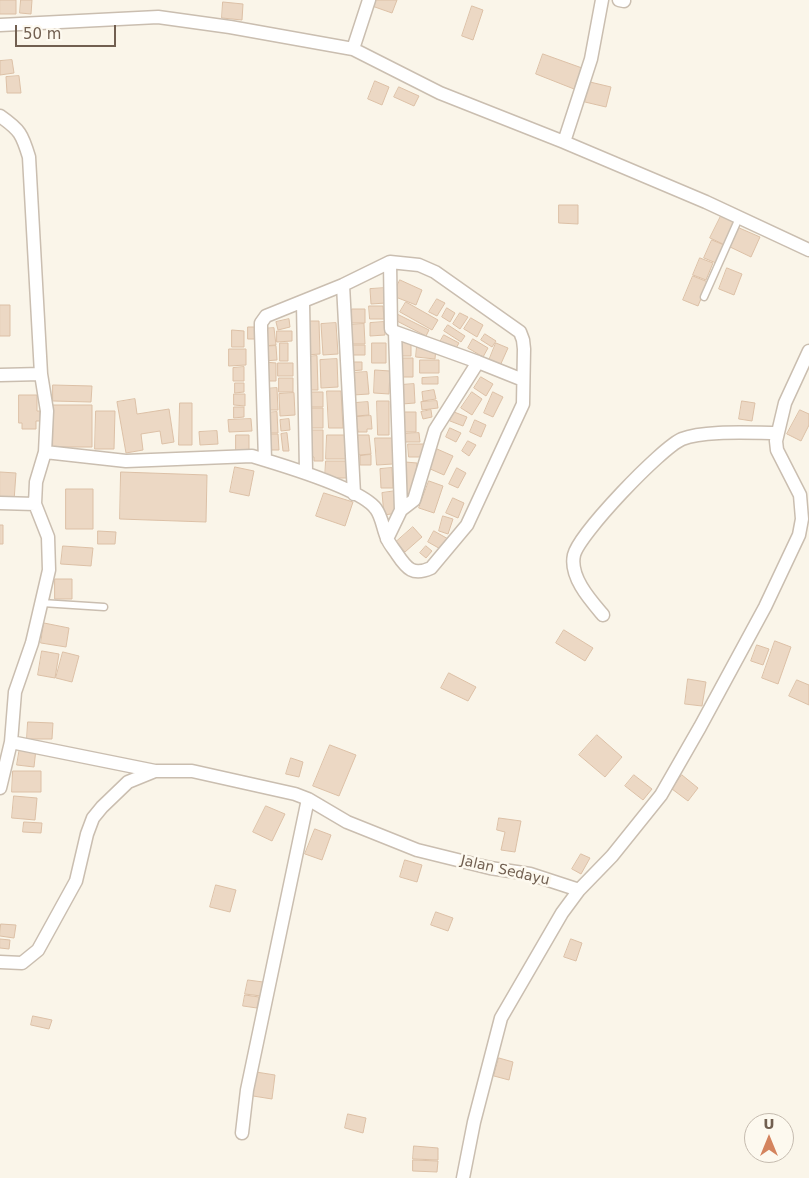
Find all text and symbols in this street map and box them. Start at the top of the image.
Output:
scale bar [18,15,119,47]
text: 50 m [23,25,61,43]
street label: Jalan Sedayu [459,853,551,889]
north arrow [744,1113,794,1163]
text: U [763,1116,775,1132]

